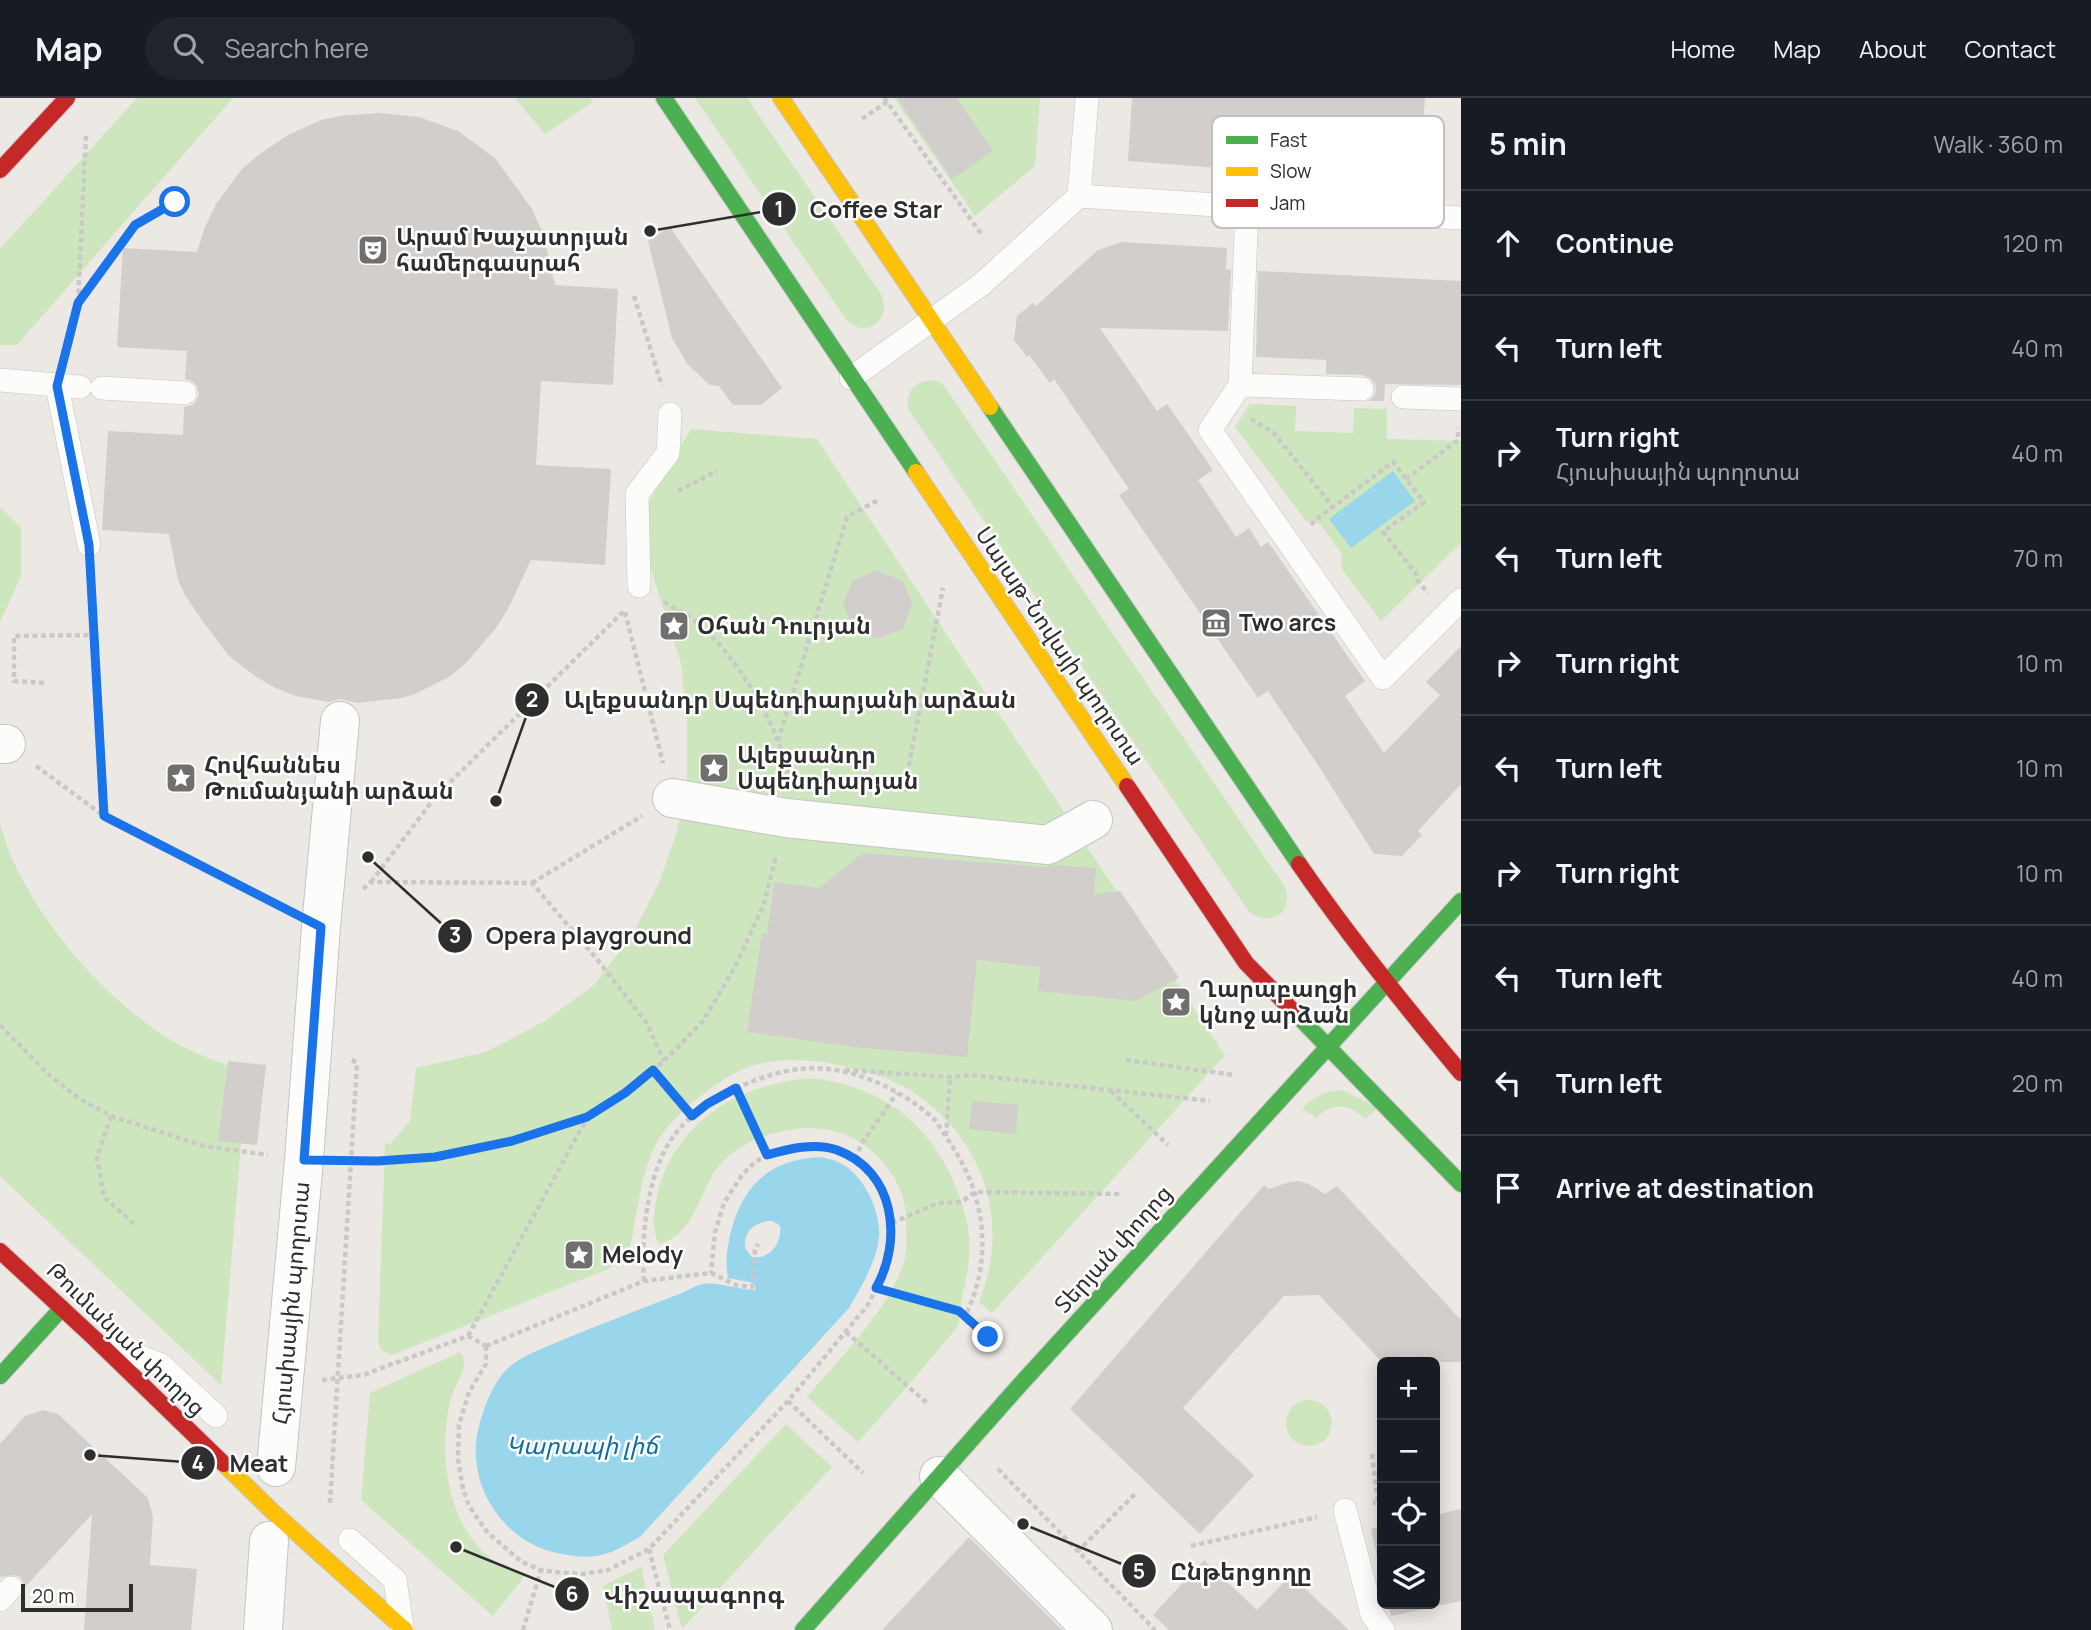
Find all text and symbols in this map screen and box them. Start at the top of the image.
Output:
search box [145,17,635,80]
text: Map [35,26,103,71]
icon: search [169,29,207,67]
text: Search here [225,30,369,66]
text: Home [1670,32,1735,65]
text: Map [1773,32,1821,65]
text: About [1859,32,1927,65]
text: Contact [1965,32,2056,65]
legend [1212,116,1444,228]
text: 5 min [1489,123,1567,164]
text: Fast [1270,127,1307,153]
text: Walk · 360 m [1933,128,2063,160]
text: Slow [1270,158,1312,184]
route start [159,186,190,217]
callout: Coffee Star [761,187,957,232]
text: Jam [1270,190,1305,216]
text: Coffee Star [810,192,942,225]
text: 1 [774,195,784,223]
place label: Արամ Խաչատրյան համերգասրահ [396,220,629,278]
icon: ahead [1489,224,1527,262]
text: Continue [1556,225,1674,261]
text: 120 m [2003,227,2063,259]
theatre icon: Արամ Խաչատրյան համերգասրահ [356,233,390,267]
icon: left [1489,329,1527,367]
text: Turn left [1556,330,1663,366]
text: 40 m [2011,332,2063,364]
text: Turn right [1556,419,1680,455]
icon: right [1489,434,1527,472]
text: 40 m [2011,437,2063,469]
text: Հյուսիսային պողոտա [1556,455,1800,487]
street label: Սայաթ-Նովայի պողոտա [969,520,1153,771]
icon: left [1489,539,1527,577]
text: Turn left [1556,540,1663,576]
text: 70 m [2013,542,2063,574]
museum icon: Two arcs [1199,606,1233,640]
place label: Two arcs [1239,606,1336,638]
place icon: Օհան Դուրյան [657,609,691,643]
place label: Օհան Դուրյան [697,609,871,641]
icon: right [1489,644,1527,682]
text: Turn right [1556,645,1680,681]
text: 10 m [2016,647,2063,679]
callout: Ալեքսանդր Սպենդիարյանի արձան [515,678,1030,723]
text: Ալեքսանդր Սպենդիարյանի արձան [564,682,1016,715]
text: 2 [526,685,538,713]
place label: Ալեքսանդր Սպենդիարյան [737,738,918,796]
place label: Հովհաննես Թումանյանի արձան [204,748,454,806]
icon: left [1489,749,1527,787]
text: Turn left [1556,750,1663,786]
place icon: Ալեքսանդր Սպենդիարյան [697,751,731,785]
text: 10 m [2016,752,2063,784]
place icon: Հովհաննես Թումանյանի արձան [164,761,198,795]
icon: right [1489,854,1527,892]
text: Turn right [1556,855,1680,891]
text: 10 m [2016,857,2063,889]
callout: Opera playground [437,914,707,959]
text: Opera playground [486,918,692,951]
text: 3 [449,921,461,949]
icon: left [1489,959,1527,997]
text: Turn left [1556,960,1663,996]
text: 40 m [2011,962,2063,994]
place label: Ղարաբաղցի կնոջ արձան [1199,972,1358,1030]
place icon: Ղարաբաղցի կնոջ արձան [1159,985,1193,1019]
icon: left [1489,1064,1527,1102]
text: Turn left [1556,1065,1663,1101]
text: 20 m [2012,1067,2063,1099]
icon: arrive [1489,1169,1527,1207]
text: Arrive at destination [1556,1170,1814,1206]
street label: Տերյան փողոց [1046,1177,1178,1319]
street label: Հյուսիսային պողոտա [263,1180,317,1426]
place icon: Melody [562,1238,596,1272]
place label: Melody [602,1238,683,1270]
street label: Թումանյան փողոց [40,1254,213,1423]
route end [972,1321,1003,1352]
map controls [1377,1357,1440,1609]
button: + [1377,1357,1440,1420]
button: − [1377,1420,1440,1483]
water label: Կարապի լիճ [506,1428,661,1461]
callout: Meat [181,1441,303,1486]
text: Meat [230,1446,288,1479]
text: 4 [192,1449,204,1477]
button: locate [1377,1483,1440,1546]
button: layers [1377,1546,1440,1609]
callout: Ընթերցողը [1121,1549,1326,1594]
text: Ընթերցողը [1170,1554,1312,1587]
text: 5 [1133,1557,1145,1585]
callout: Վիշապագորգ [555,1572,798,1617]
text: Վիշապագորգ [604,1577,784,1610]
text: 6 [565,1580,579,1608]
scale bar [21,1581,133,1613]
text: 20 m [32,1583,74,1609]

